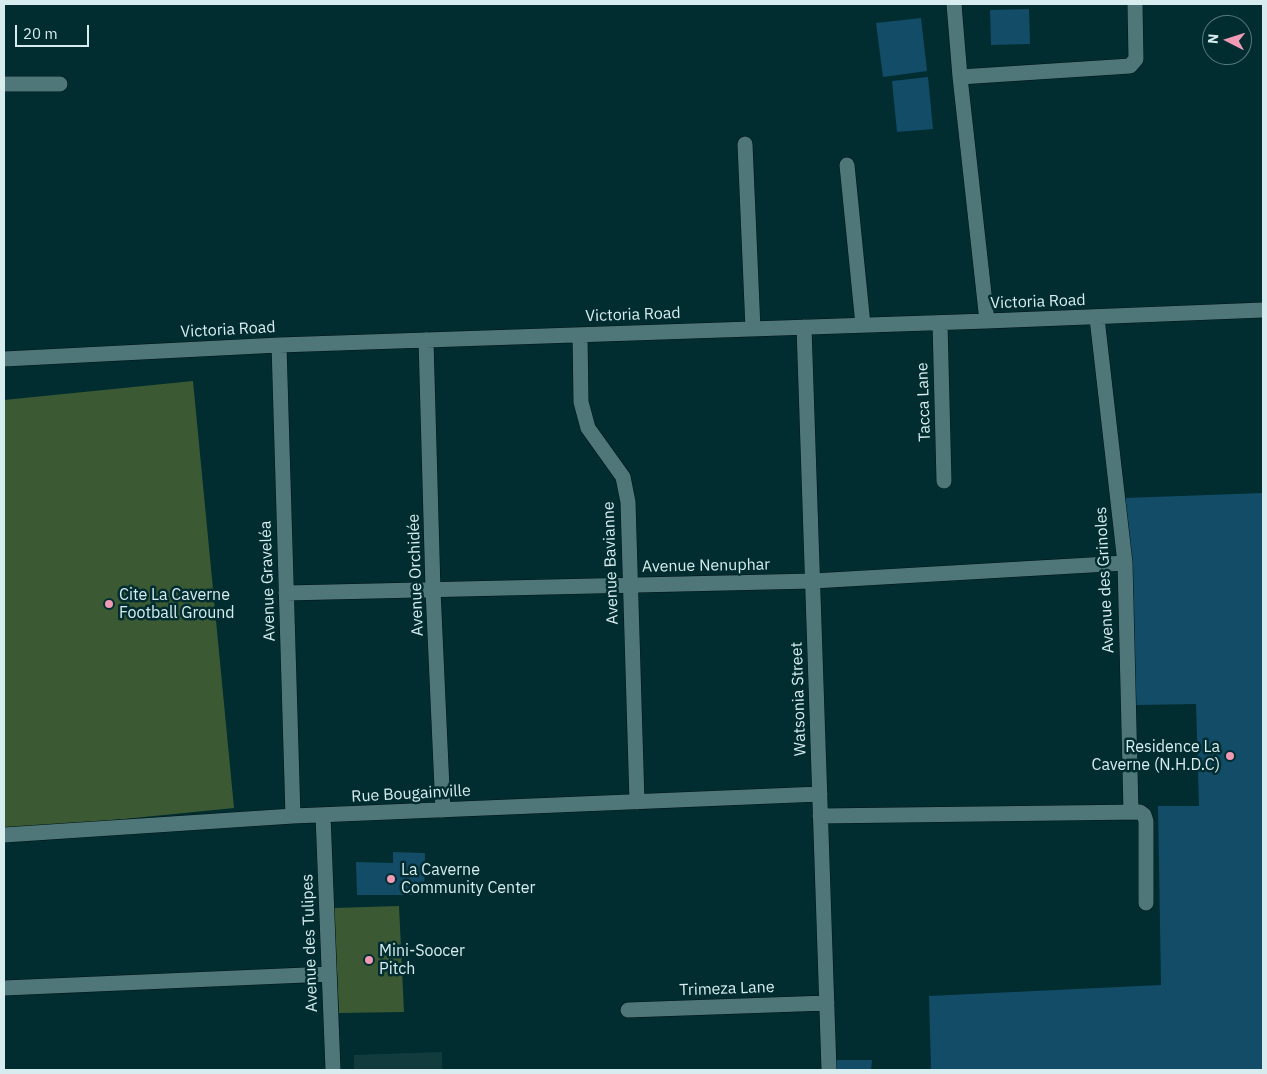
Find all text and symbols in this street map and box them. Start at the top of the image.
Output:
scale bar [18,15,91,47]
north arrow [1202,15,1252,65]
text: 20 m [23,24,58,43]
text: N [1204,33,1222,45]
street label: Victoria Road [990,291,1086,313]
street label: Victoria Road [585,304,681,326]
street label: Victoria Road [180,318,276,342]
street label: Tacca Lane [913,362,935,442]
street label: Avenue Bavianne [599,501,623,625]
street label: Avenue des Grinoles [1092,506,1118,654]
street label: Avenue Orchidée [404,514,428,636]
street label: Avenue Graveléa [256,520,280,642]
street label: Avenue Nenuphar [642,555,770,577]
place label: Cite La Caverne Football Ground [119,585,235,623]
marker: Cite La Caverne Football Ground [103,598,115,610]
street label: Watsonia Street [787,642,811,756]
place label: Residence La Caverne (N.H.D.C) [1091,737,1220,775]
marker: Residence La Caverne (N.H.D.C) [1224,750,1236,762]
street label: Rue Bougainville [351,781,471,807]
place label: La Caverne Community Center [401,860,535,898]
street label: Avenue des Tulipes [298,873,322,1013]
marker: La Caverne Community Center [385,873,397,885]
place label: Mini-Soocer Pitch [379,941,465,979]
marker: Mini-Soocer Pitch [363,954,375,966]
street label: Trimeza Lane [679,978,775,1000]

